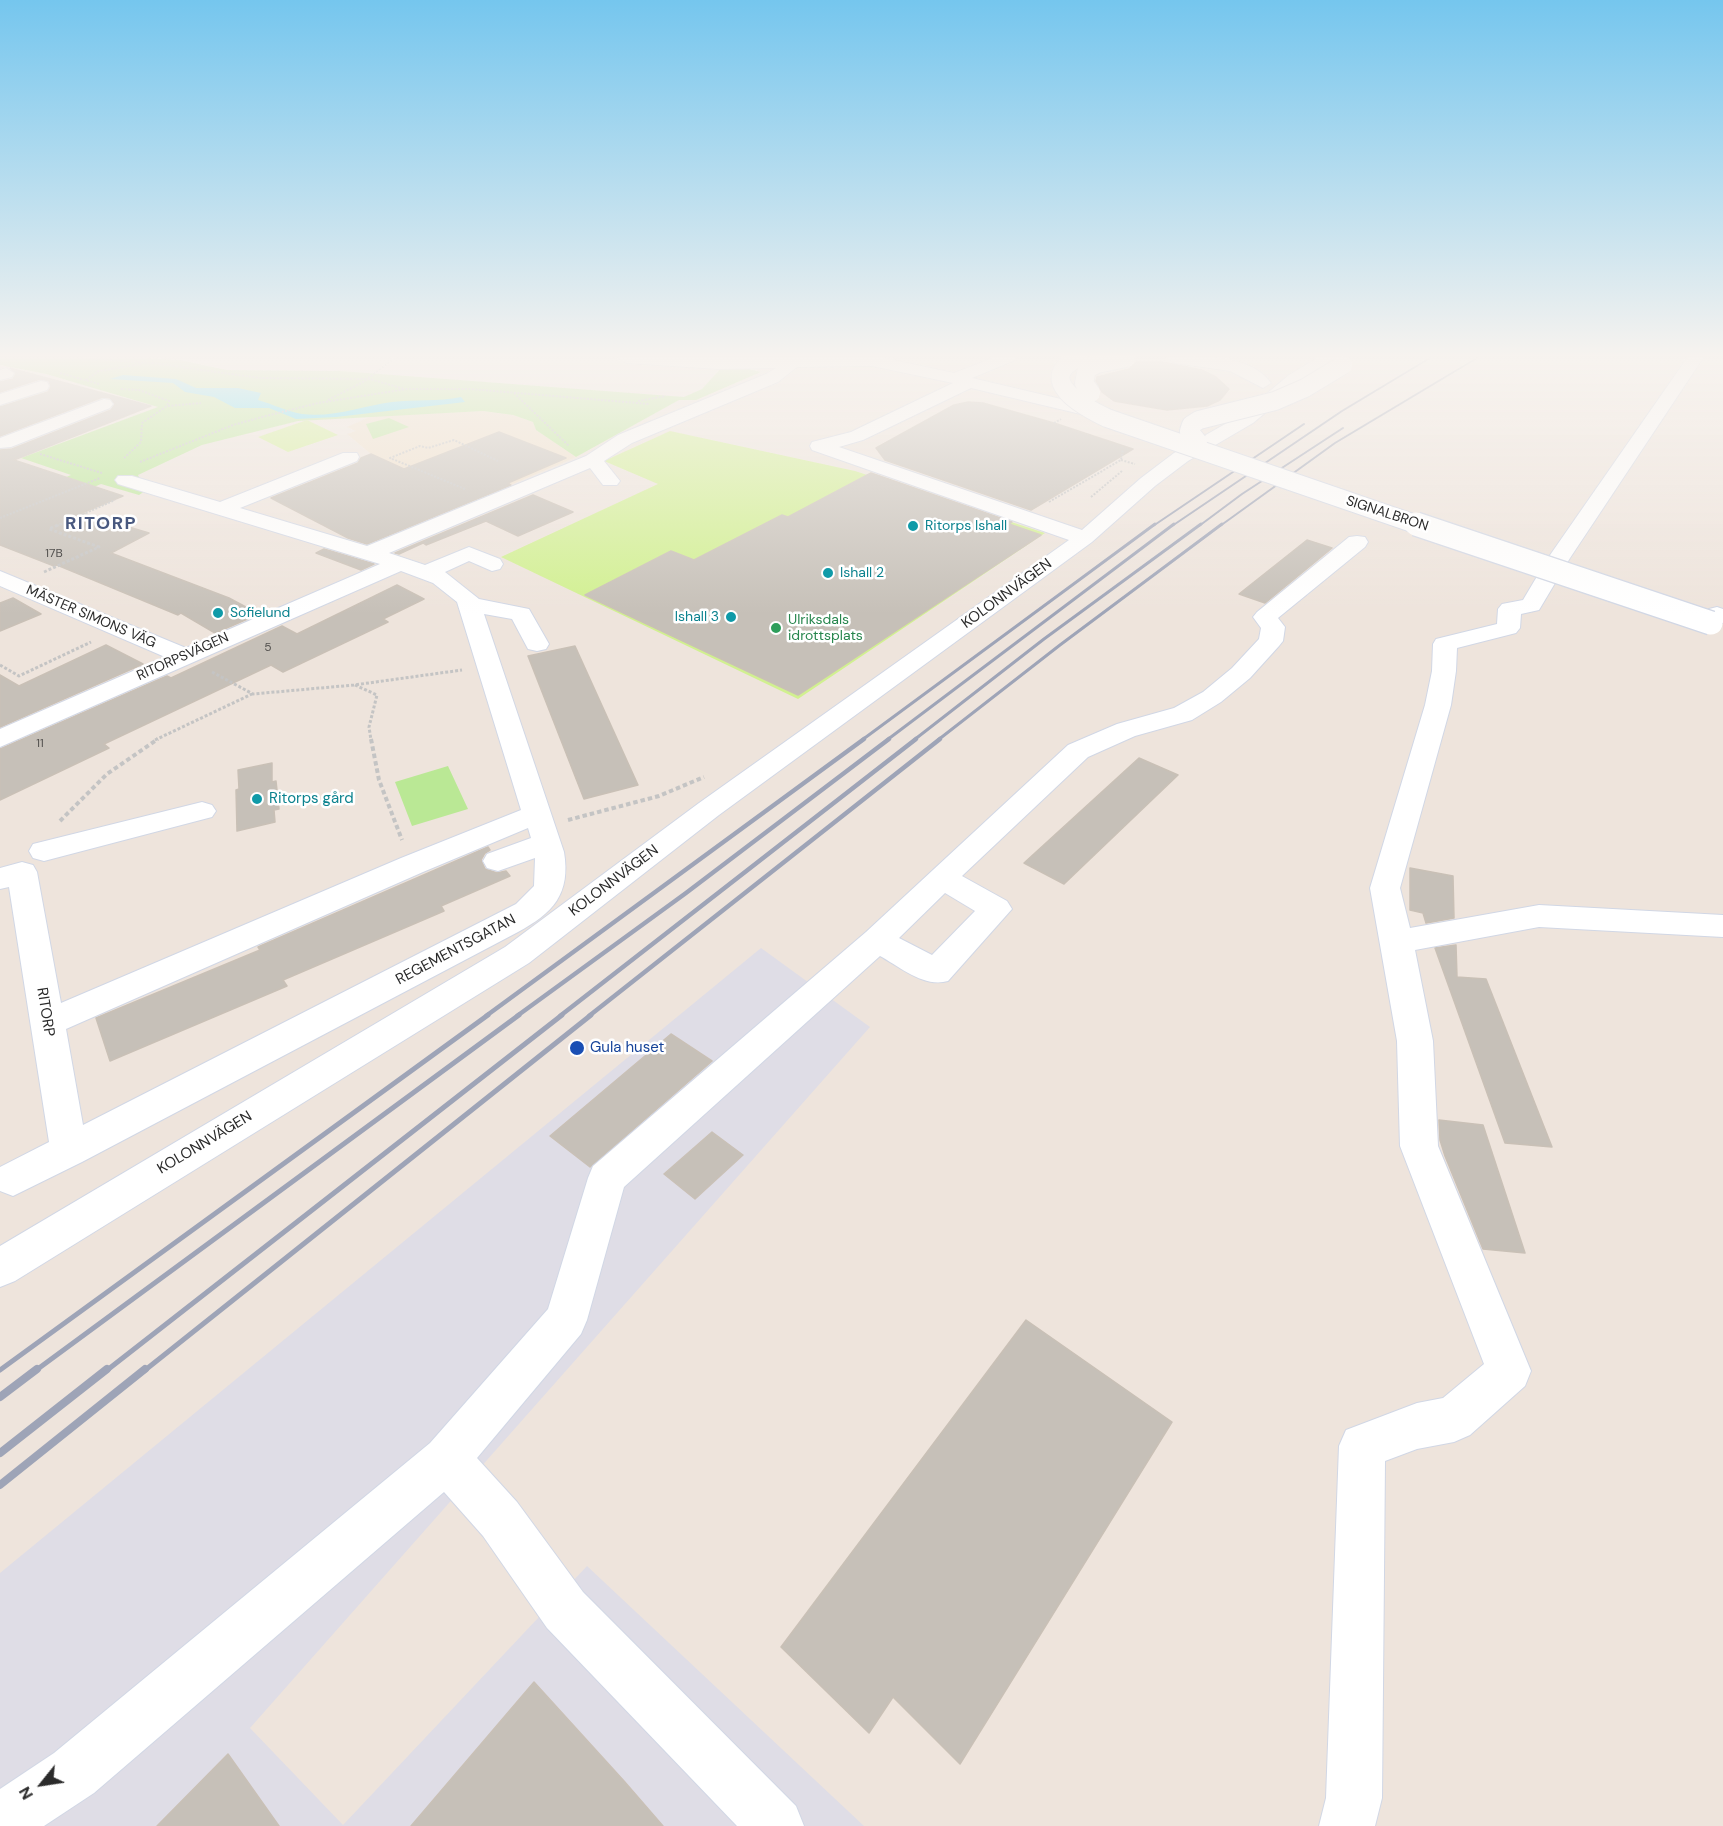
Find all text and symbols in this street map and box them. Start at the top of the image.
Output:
street label: SIGNALBRON [1344,493,1430,535]
district label: RITORP [65,513,137,535]
place label: Ritorps Ishall [925,518,1007,534]
marker: Ritorps Ishall [906,519,920,533]
house number: 17B [45,547,63,561]
street label: KOLONNVÄGEN [958,555,1056,633]
place label: Ishall 2 [840,565,884,581]
marker: Ishall 2 [821,566,835,580]
street label: MÄSTER SIMONS VÄG [23,582,159,652]
place label: Sofielund [230,605,290,621]
marker: Sofielund [211,606,225,620]
place label: Ishall 3 [675,609,719,625]
marker: Ishall 3 [724,610,738,624]
place label: Ulriksdals idrottsplats [788,612,863,644]
marker: Ulriksdals idrottsplats [769,621,783,635]
street label: RITORPSVÄGEN [134,629,232,685]
house number: 5 [264,641,272,655]
house number: 11 [36,737,44,751]
place label: Ritorps gård [269,790,354,808]
marker: Ritorps gård [250,792,264,806]
street label: KOLONNVÄGEN [566,842,662,920]
street label: REGEMENTSGATAN [393,911,519,989]
street label: RITORP [32,986,58,1038]
marker: Gula huset [568,1039,586,1057]
place label: Gula huset [590,1039,664,1057]
street label: KOLONNVÄGEN [154,1108,256,1178]
north arrow [12,1754,72,1814]
text: N [14,1783,38,1804]

